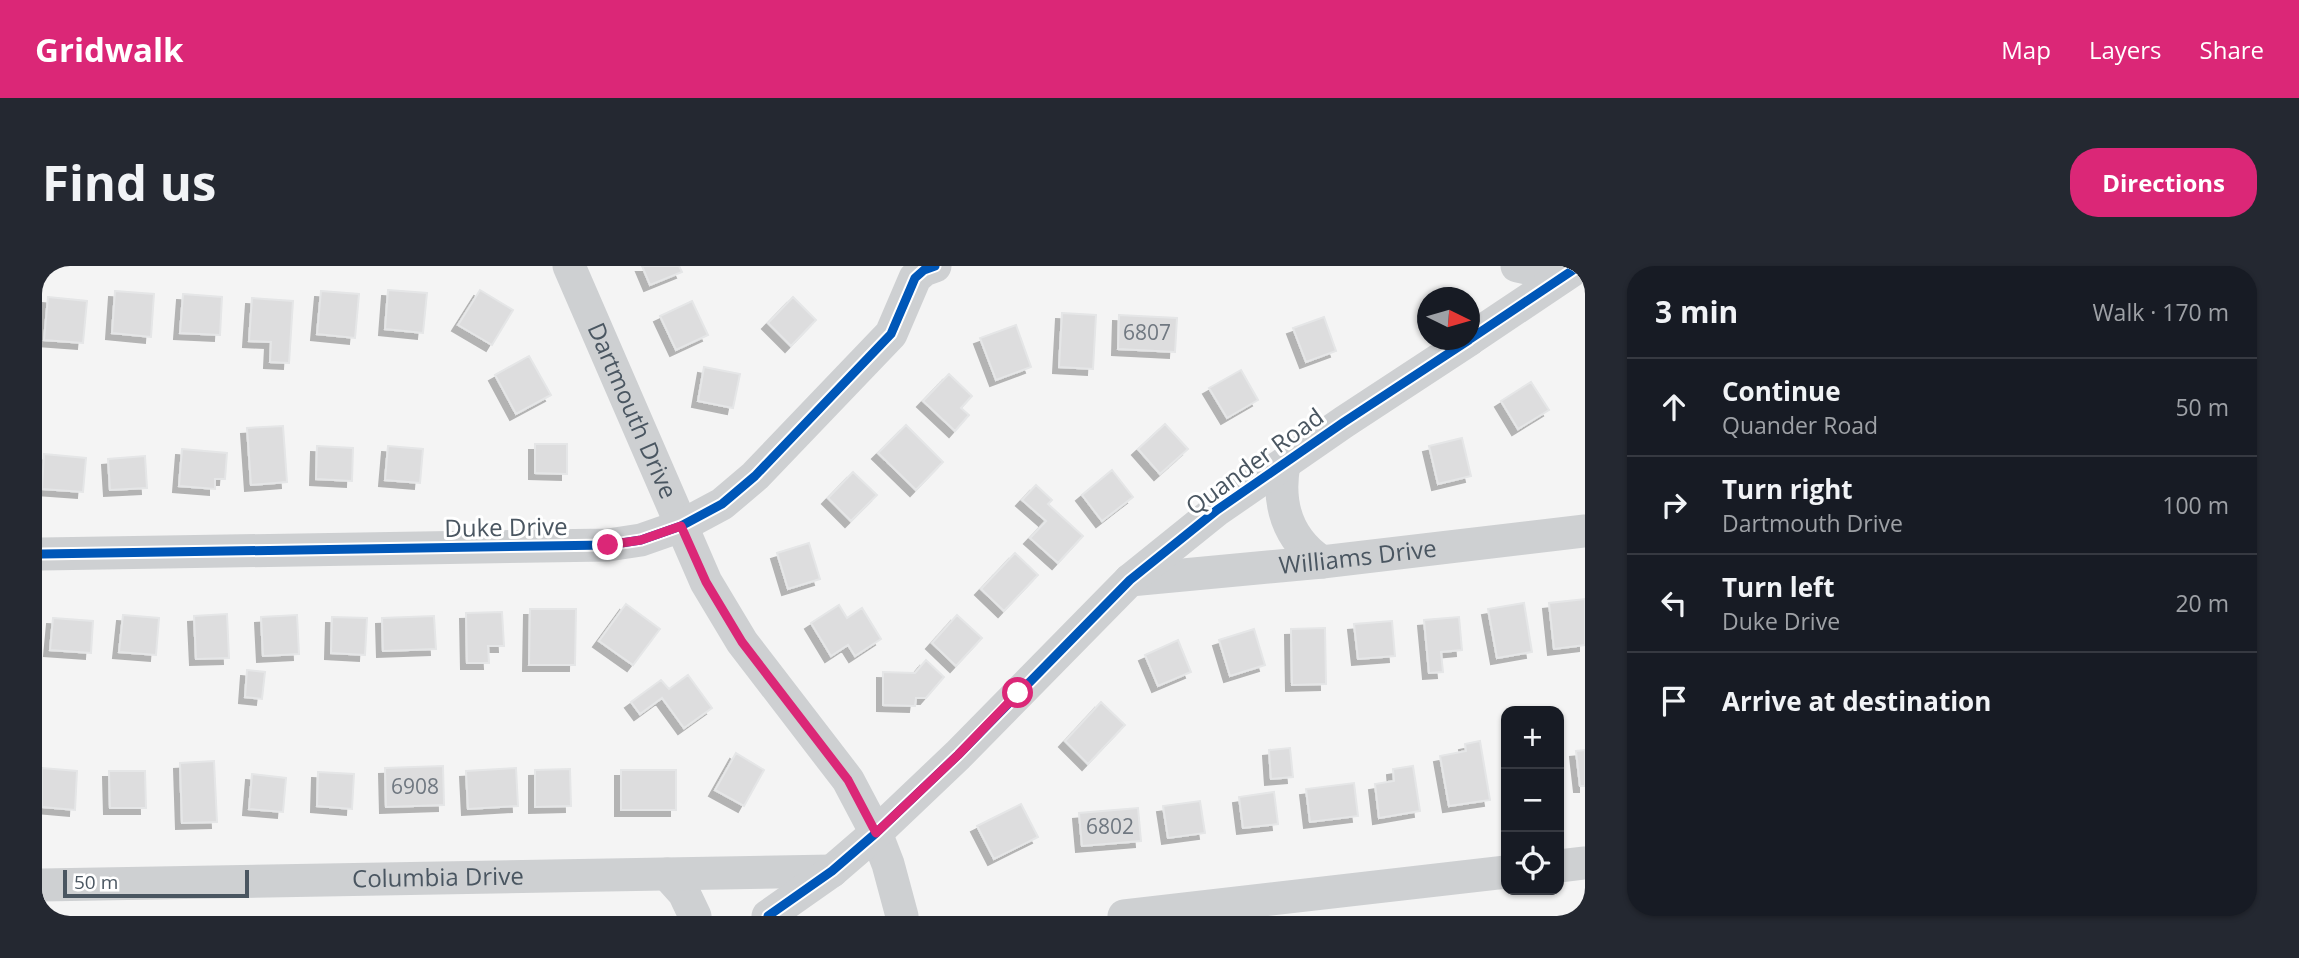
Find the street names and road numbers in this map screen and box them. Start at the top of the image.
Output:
street label: Dartmouth Drive [581,317,686,504]
street label: Quander Road [1179,400,1330,522]
street label: Duke Drive [444,509,568,544]
street label: Williams Drive [1277,531,1438,581]
street label: Columbia Drive [352,858,524,895]

